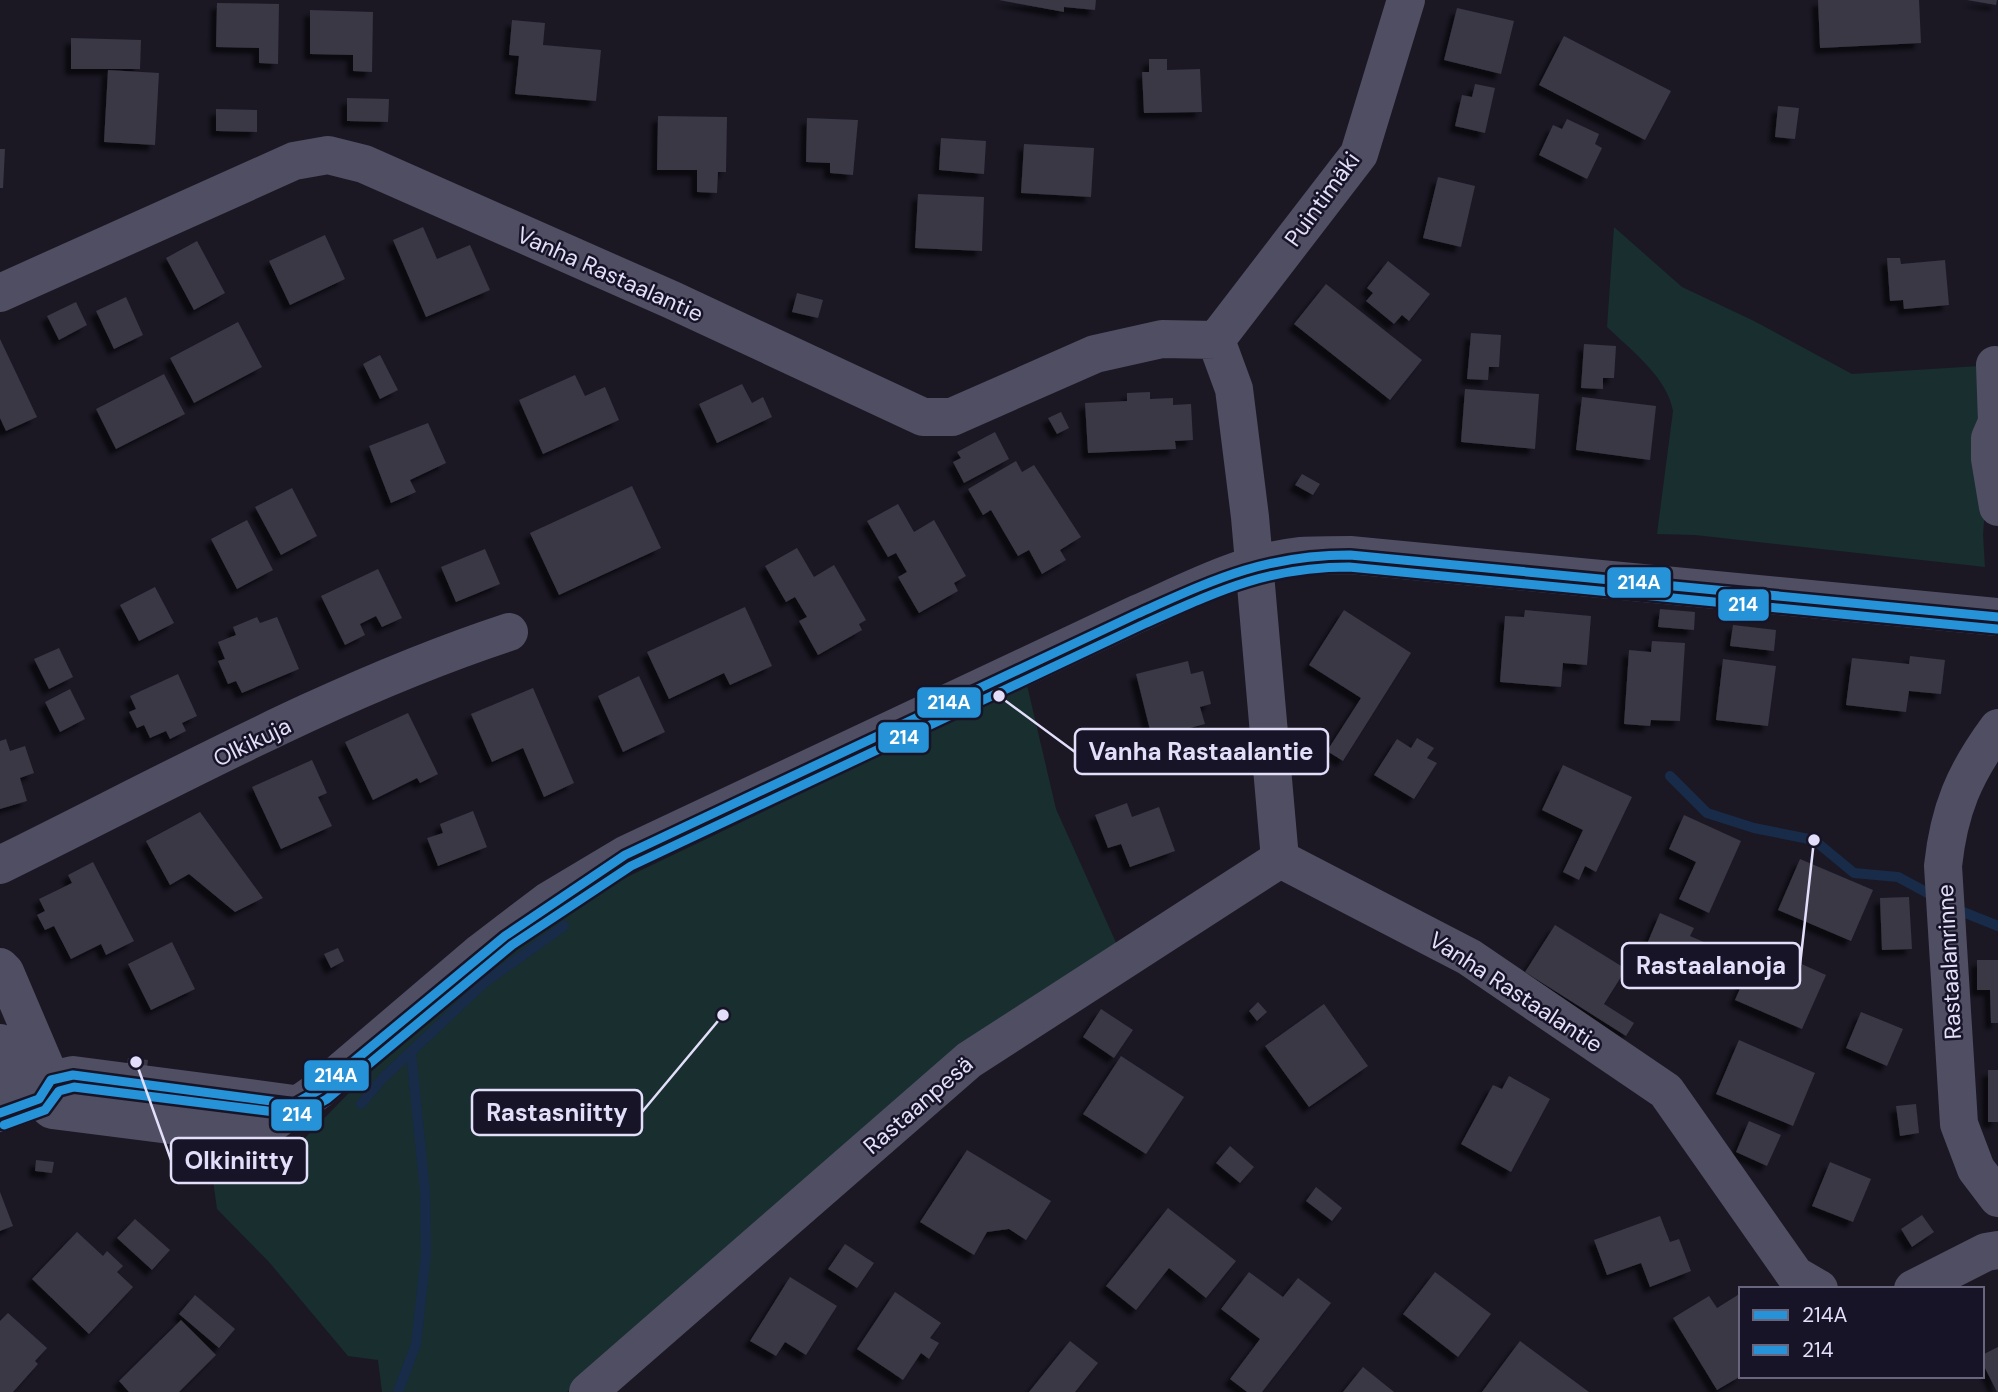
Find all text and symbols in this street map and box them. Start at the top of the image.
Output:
street label: Puintimäki [1278,146,1366,252]
street label: Vanha Rastaalantie [512,219,708,329]
line badge: 214A [1606,566,1672,599]
text: 214A [1617,570,1661,595]
line badge: 214 [1717,588,1770,622]
text: 214 [1728,592,1758,617]
line badge: 214A [916,686,982,719]
text: 214A [927,690,971,715]
street label: Olkikuja [208,710,296,774]
line badge: 214 [877,721,930,754]
text: 214 [889,725,919,750]
callout: Vanha Rastaalantie [1075,729,1328,774]
text: Vanha Rastaalantie [1088,736,1314,767]
street label: Rastaalanrinne [1930,884,1968,1040]
street label: Vanha Rastaalantie [1424,925,1608,1059]
callout: Rastaalanoja [1622,943,1800,988]
text: Rastaalanoja [1636,950,1786,981]
street label: Rastaanpesä [857,1049,979,1161]
line badge: 214A [303,1059,370,1092]
text: 214A [314,1063,358,1088]
callout: Rastasniitty [472,1090,642,1135]
text: Rastasniitty [486,1097,628,1128]
line badge: 214 [270,1098,323,1132]
text: 214 [282,1102,312,1127]
callout: Olkiniitty [171,1138,307,1183]
text: Olkiniitty [185,1145,294,1176]
legend [1739,1287,1984,1378]
text: 214A [1802,1301,1847,1329]
text: 214 [1802,1336,1834,1364]

